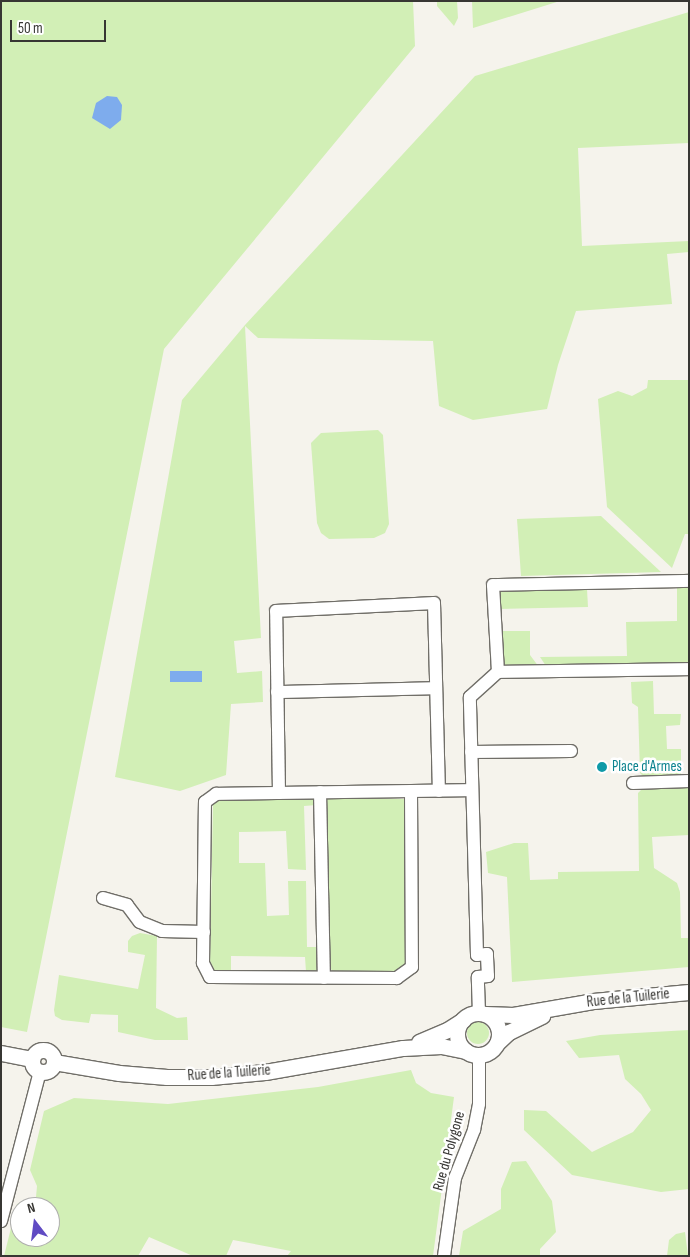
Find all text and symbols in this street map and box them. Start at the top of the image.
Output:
scale bar [12,10,109,42]
text: 50 m [18,19,43,38]
place label: Place d'Armes [612,758,682,776]
marker: Place d'Armes [596,761,608,773]
street label: Rue de la Tuilerie [586,985,670,1011]
street label: Rue de la Tuilerie [187,1061,271,1085]
street label: Rue du Polygone [429,1109,469,1193]
north arrow [10,1197,60,1247]
text: N [25,1199,37,1217]

